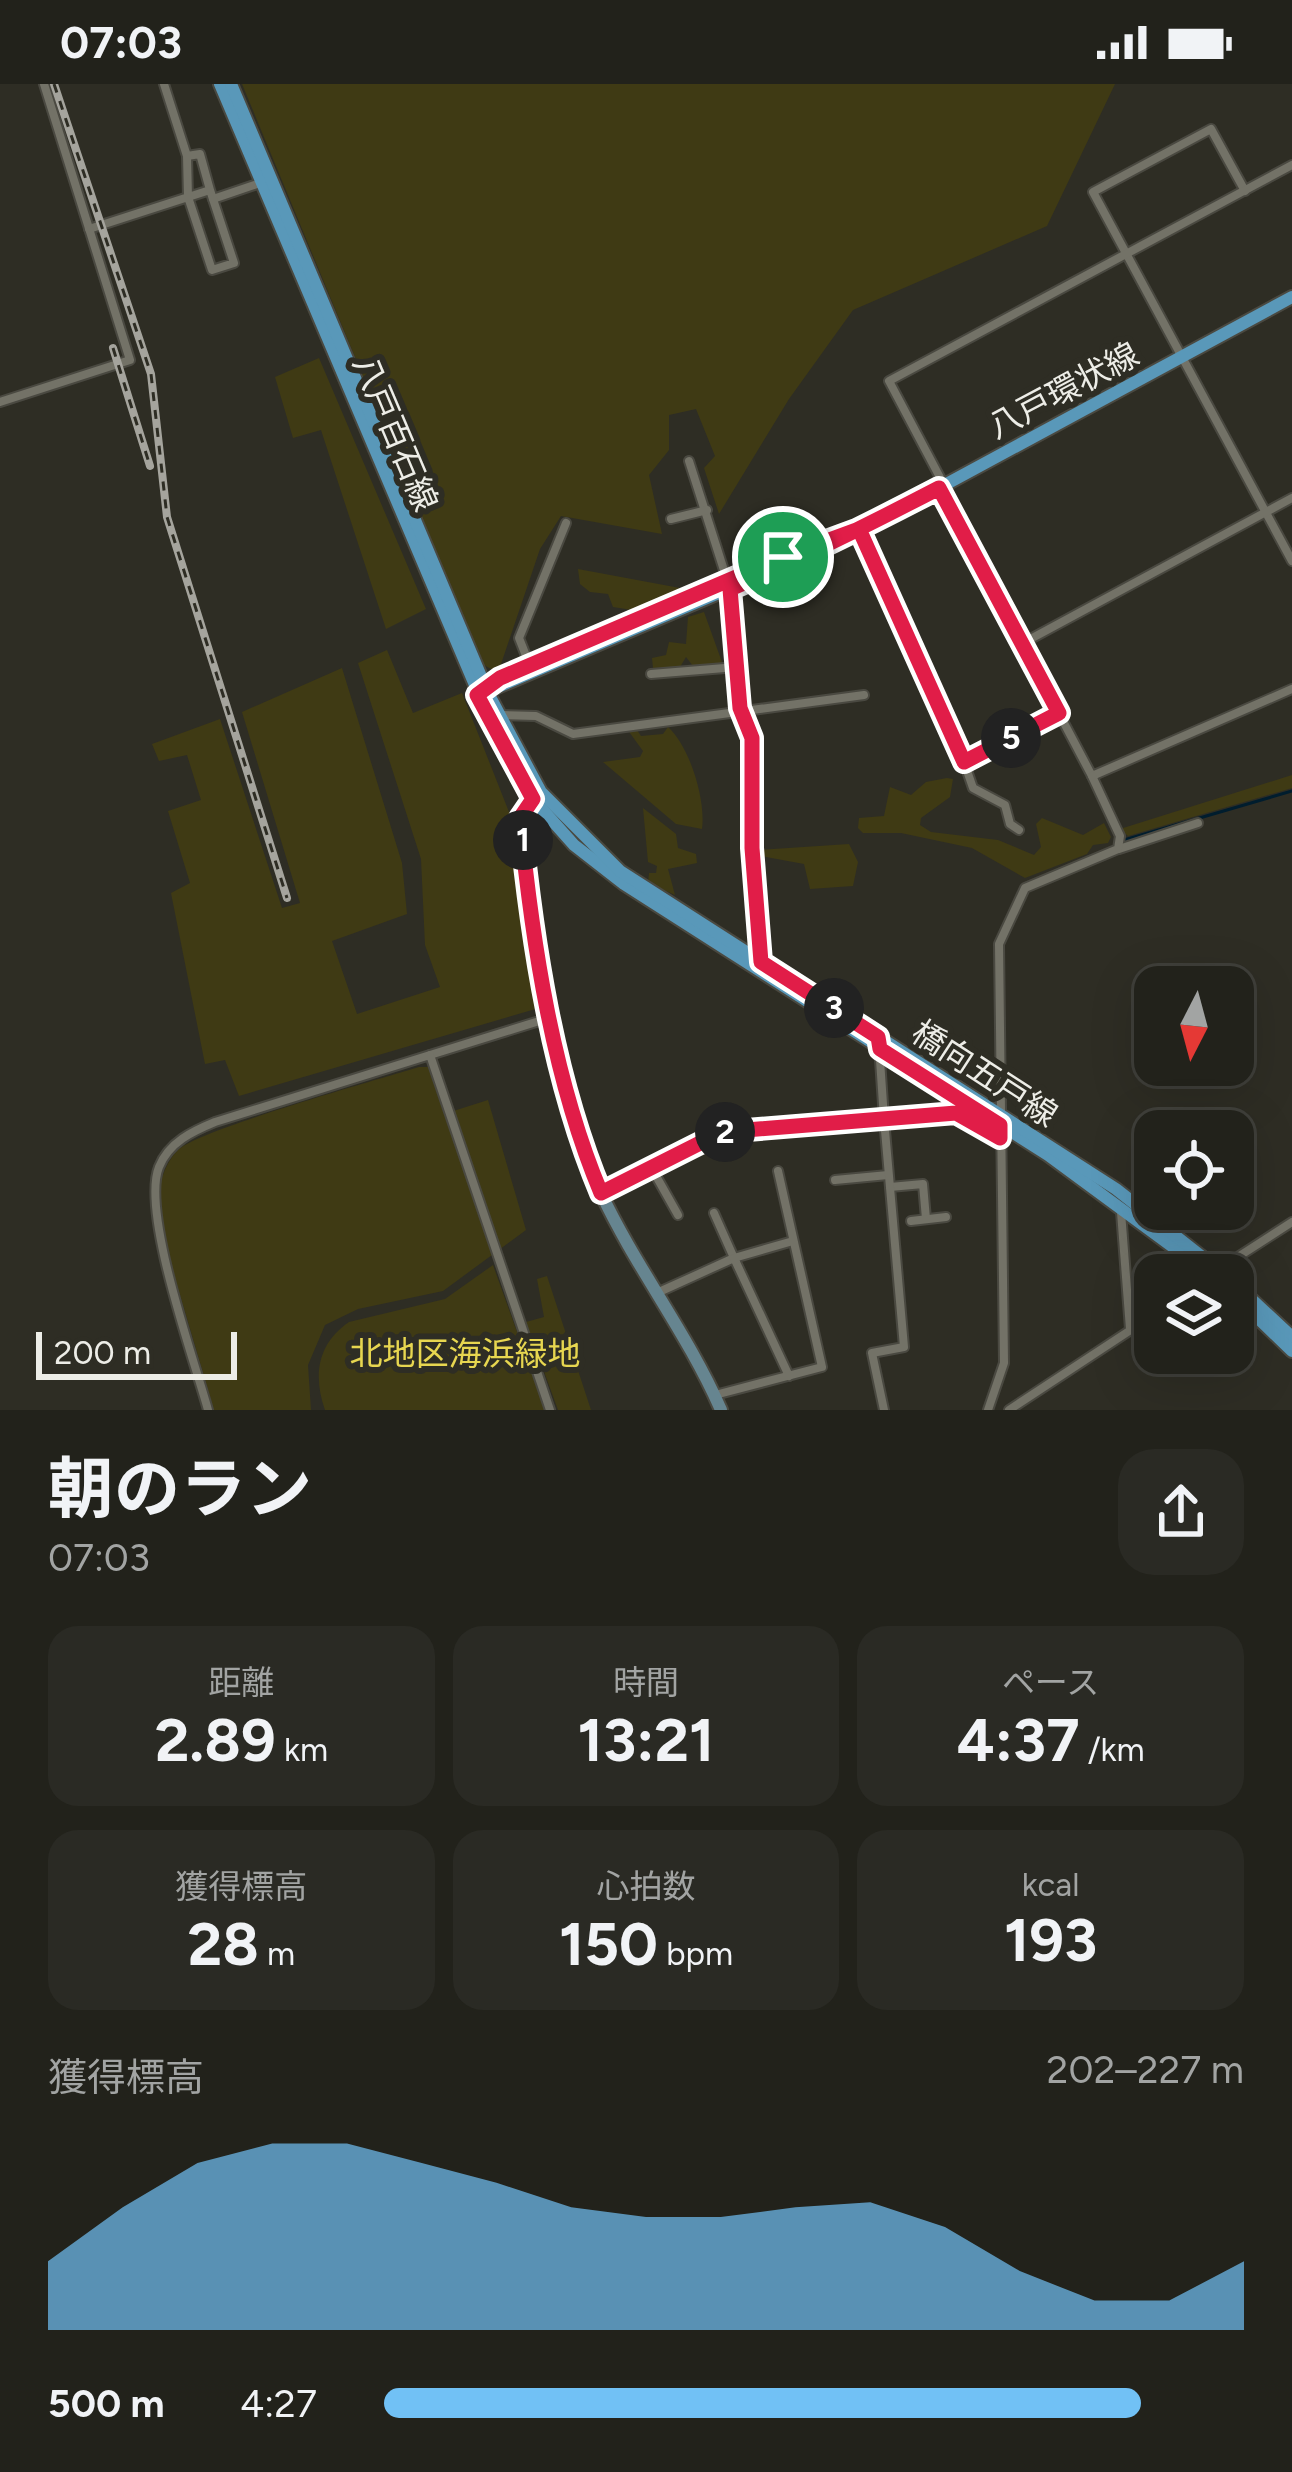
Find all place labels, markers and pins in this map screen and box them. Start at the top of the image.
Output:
pin [732,506,834,608]
pin: 5 [981,708,1041,768]
pin: 1 [493,810,553,870]
pin: 3 [804,978,864,1038]
pin: 2 [695,1102,755,1162]

